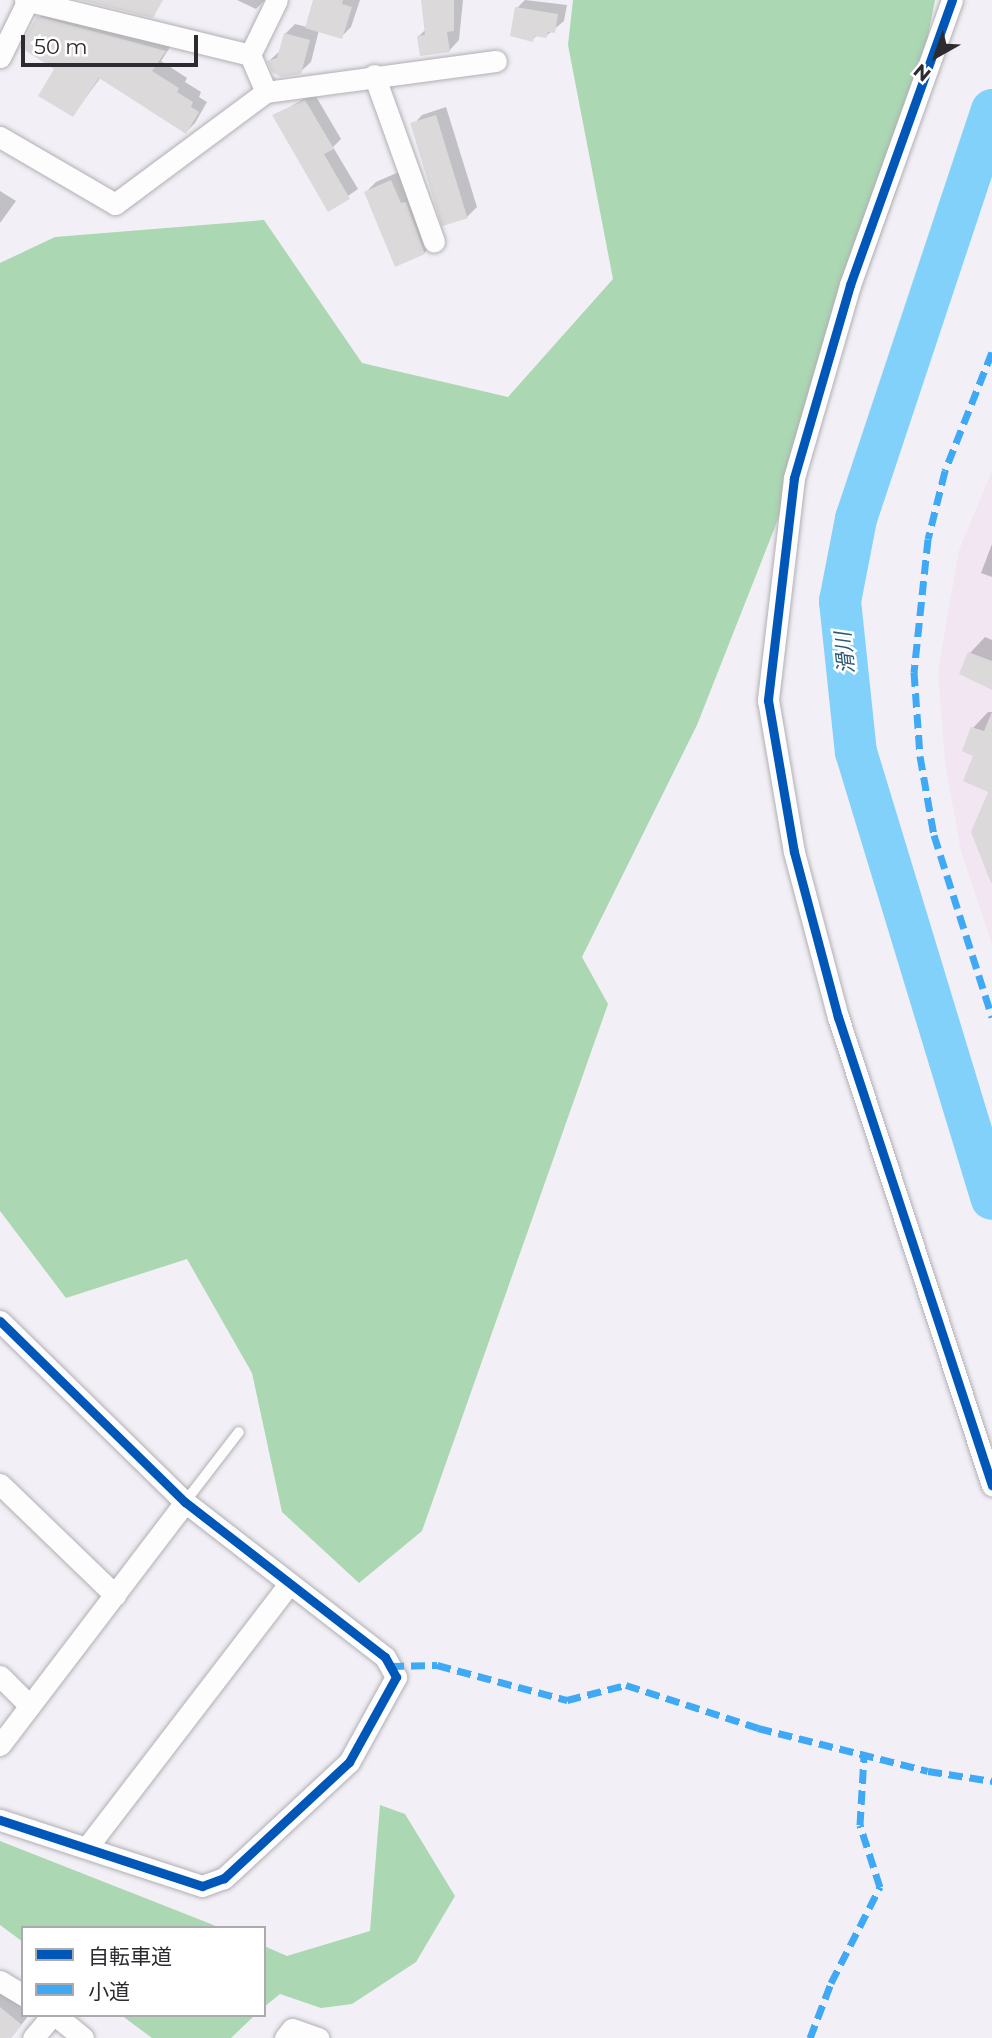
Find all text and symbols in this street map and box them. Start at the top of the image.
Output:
scale bar [24,21,201,65]
north arrow [901,21,971,91]
text: 50 m [34,34,88,59]
text: N [909,59,935,86]
water label: 滑川 [830,631,860,675]
legend [21,1926,266,2017]
text: 自転車道 [88,1944,172,1969]
text: 小道 [88,1979,130,2004]

